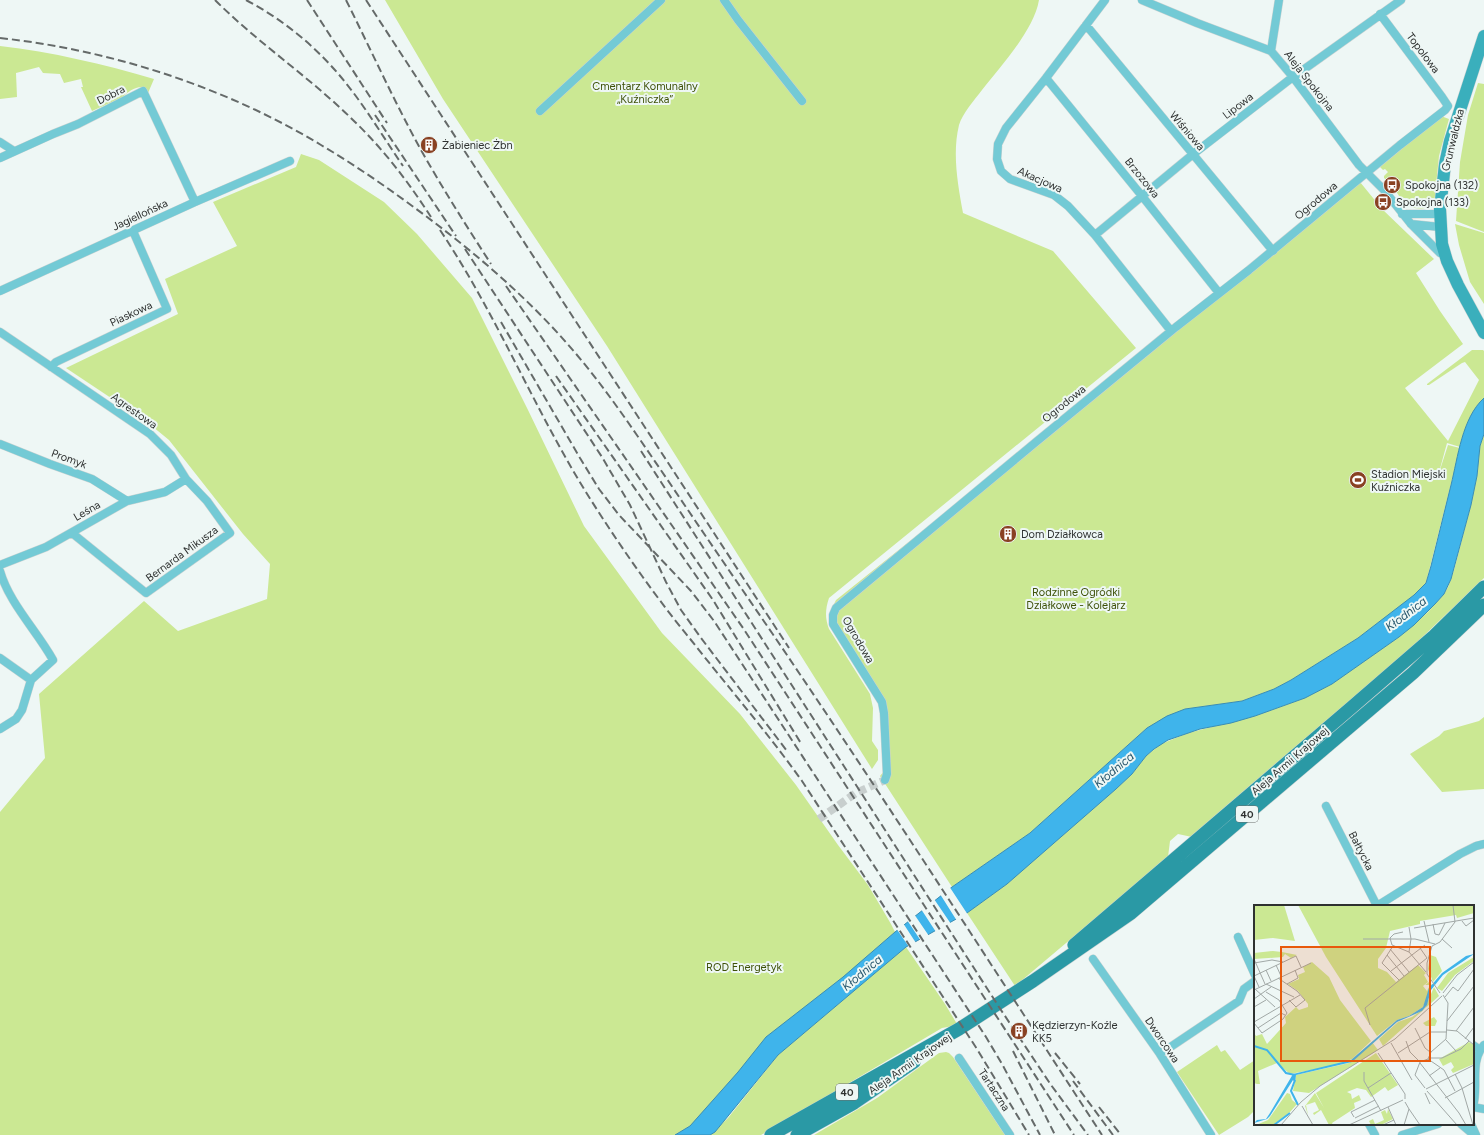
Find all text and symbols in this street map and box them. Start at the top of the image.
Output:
street label: Topolowa [1404,30,1442,76]
street label: Aleja Spokojna [1281,48,1337,114]
park label: Cmentarz Komunalny „Kuźniczka” [592,80,698,106]
street label: Dobra [95,82,127,108]
street label: Lipowa [1220,90,1256,122]
street label: Grunwaldzka [1439,108,1467,172]
street label: Wiśniowa [1167,109,1207,153]
building icon: Żabieniec Żbn [419,135,439,155]
place label: Żabieniec Żbn [442,139,513,152]
street label: Brzozowa [1122,155,1162,201]
street label: Akacjowa [1016,164,1064,196]
bus stop icon: Spokojna (132) [1382,175,1402,195]
street label: Ogrodowa [1292,179,1340,223]
place label: Spokojna (132) [1405,179,1478,192]
bus stop icon: Spokojna (133) [1373,192,1393,212]
place label: Spokojna (133) [1396,196,1469,209]
street label: Jagiellońska [110,197,170,233]
street label: Piaskowa [108,299,154,329]
street label: Ogrodowa [1040,383,1088,425]
street label: Agrestowa [109,390,159,432]
street label: Promyk [49,447,89,472]
place label: Stadion Miejski Kuźniczka [1371,468,1446,494]
sports icon: Stadion Miejski Kuźniczka [1348,470,1368,490]
street label: Leśna [71,498,103,524]
street label: Bernarda Mikusza [143,523,221,585]
building icon: Dom Działkowca [998,524,1018,544]
place label: Dom Działkowca [1021,528,1103,541]
park label: Rodzinne Ogródki Działkowe - Kolejarz [1026,586,1126,612]
water label: Kłodnica [1383,594,1429,634]
street label: Ogrodowa [839,614,877,666]
street label: Aleja Armii Krajowej [1249,724,1331,798]
water label: Kłodnica [1091,749,1137,791]
road number: 40 [1236,806,1258,822]
street label: Bałtycka [1346,829,1376,873]
inset map [1254,905,1474,1125]
water label: Kłodnica [839,952,885,994]
park label: ROD Energetyk [706,961,783,974]
street label: Dworcowa [1142,1015,1182,1065]
place label: Kędzierzyn-Koźle KK5 [1032,1019,1118,1045]
building icon: Kędzierzyn-Koźle KK5 [1009,1021,1029,1041]
street label: Aleja Armii Krajowej [866,1031,954,1097]
street label: Tartaczna [976,1067,1012,1113]
road number: 40 [836,1084,858,1100]

